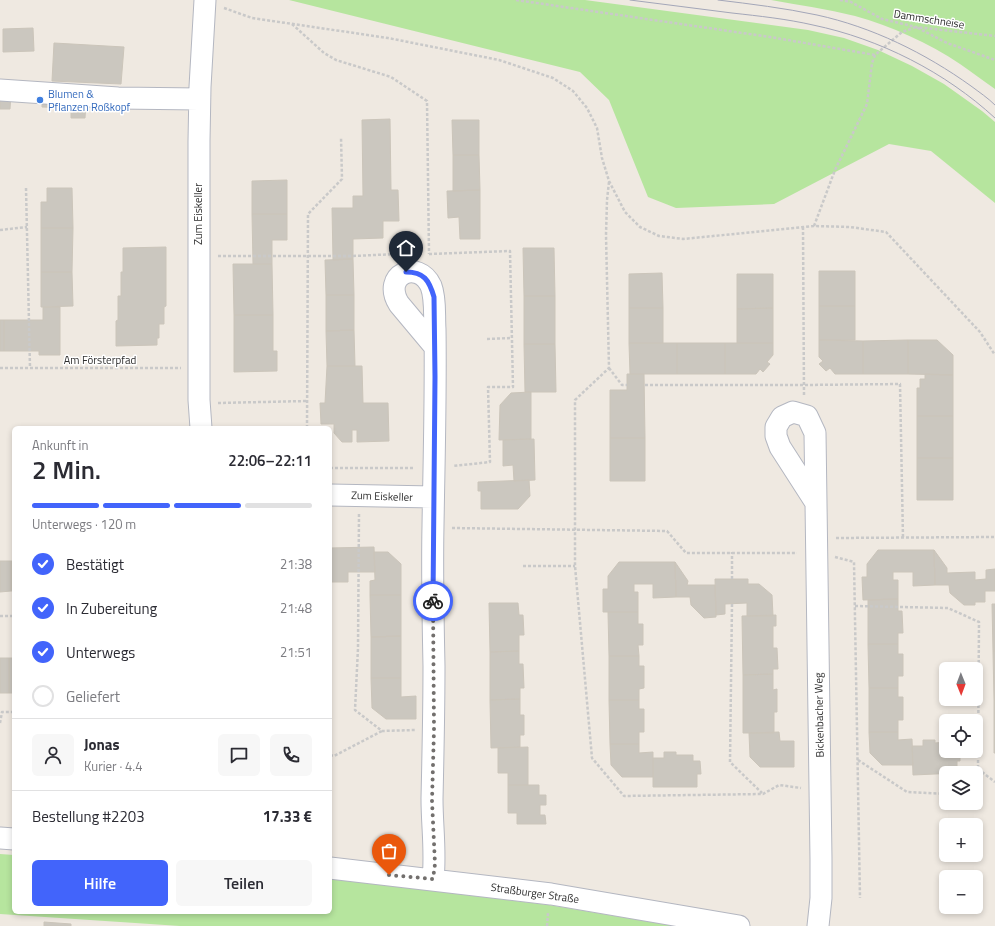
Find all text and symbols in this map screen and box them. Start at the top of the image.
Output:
street label: Dammschneise [893,6,966,33]
place label: Blumen & Pflanzen Roßkopf [48,86,131,115]
marker: Blumen & Pflanzen Roßkopf [35,95,45,105]
street label: Zum Eiskeller [190,183,206,245]
pin [389,231,423,272]
icon: home [395,237,417,259]
street label: Am Försterpfad [64,352,136,368]
text: Ankunft in [32,435,88,455]
text: 22:06–22:11 [228,449,312,472]
text: 2 Min. [32,450,101,489]
street label: Zum Eiskeller [351,487,413,505]
text: Unterwegs · 120 m [32,514,136,534]
icon: check [32,553,54,575]
text: Bestätigt [66,553,124,576]
text: 21:38 [280,554,312,574]
courier [413,581,453,621]
icon: bike [422,590,444,612]
icon: check [32,597,54,619]
text: In Zubereitung [66,597,157,620]
text: 21:48 [280,598,312,618]
icon: check [32,641,54,663]
text: Unterwegs [66,641,135,664]
text: 21:51 [280,642,312,662]
north arrow [939,662,983,706]
map controls [939,662,983,914]
street label: Bickenbacher Weg [810,672,828,758]
text: Geliefert [66,685,120,708]
button: locate [939,714,983,758]
text: Jonas [84,733,119,756]
button: person [32,734,74,776]
button: chat [218,734,260,776]
button: phone [270,734,312,776]
text: Kurier · 4.4 [84,756,142,776]
button: layers [939,766,983,810]
text: Bestellung #2203 [32,805,145,828]
text: 17.33 € [263,805,312,828]
button: + [939,818,983,862]
pin [372,834,406,875]
icon: bag [378,840,400,862]
button: Hilfe [32,860,168,906]
button: Teilen [176,860,312,906]
button: − [939,870,983,914]
street label: Straßburger Straße [490,879,581,907]

